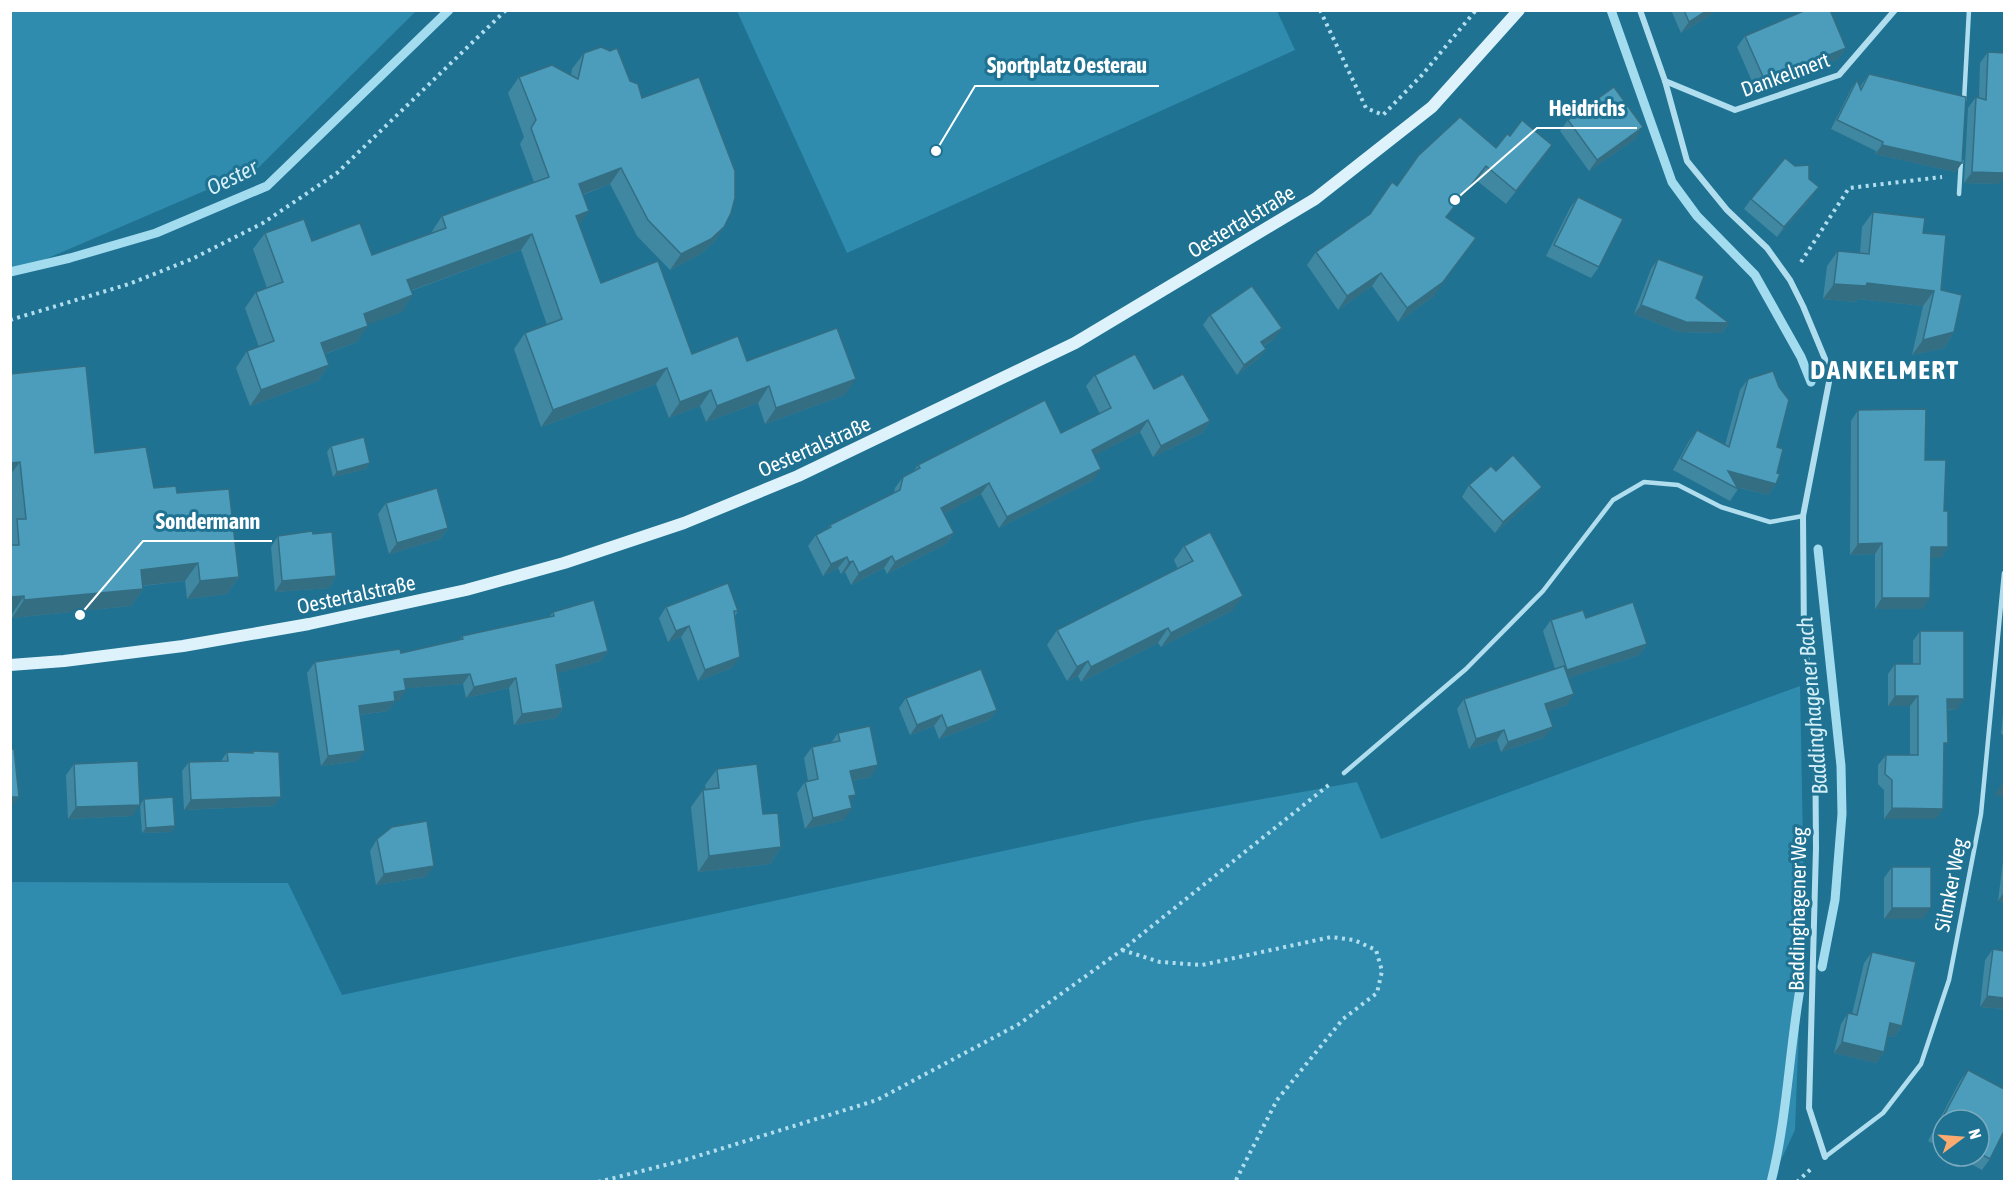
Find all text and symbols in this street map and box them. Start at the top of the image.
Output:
callout: Sportplatz Oesterau [975,46,1159,86]
street label: Dankelmert [1738,47,1832,101]
text: Sportplatz Oesterau [987,52,1147,78]
callout: Heidrichs [1537,88,1637,128]
text: Heidrichs [1549,95,1625,121]
water label: Oester [202,153,263,200]
street label: Oestertalstraße [1183,180,1299,262]
district label: DANKELMERT [1810,354,1960,385]
street label: Oestertalstraße [754,411,874,481]
callout: Sondermann [143,501,272,541]
text: Sondermann [156,508,260,534]
street label: Oestertalstraße [295,570,417,618]
water label: Baddinghagener Bach [1791,616,1833,796]
street label: Baddinghagener Weg [1784,827,1810,991]
street label: Silmker Weg [1929,836,1971,934]
north arrow [1931,1108,1991,1168]
text: N [1965,1127,1985,1141]

